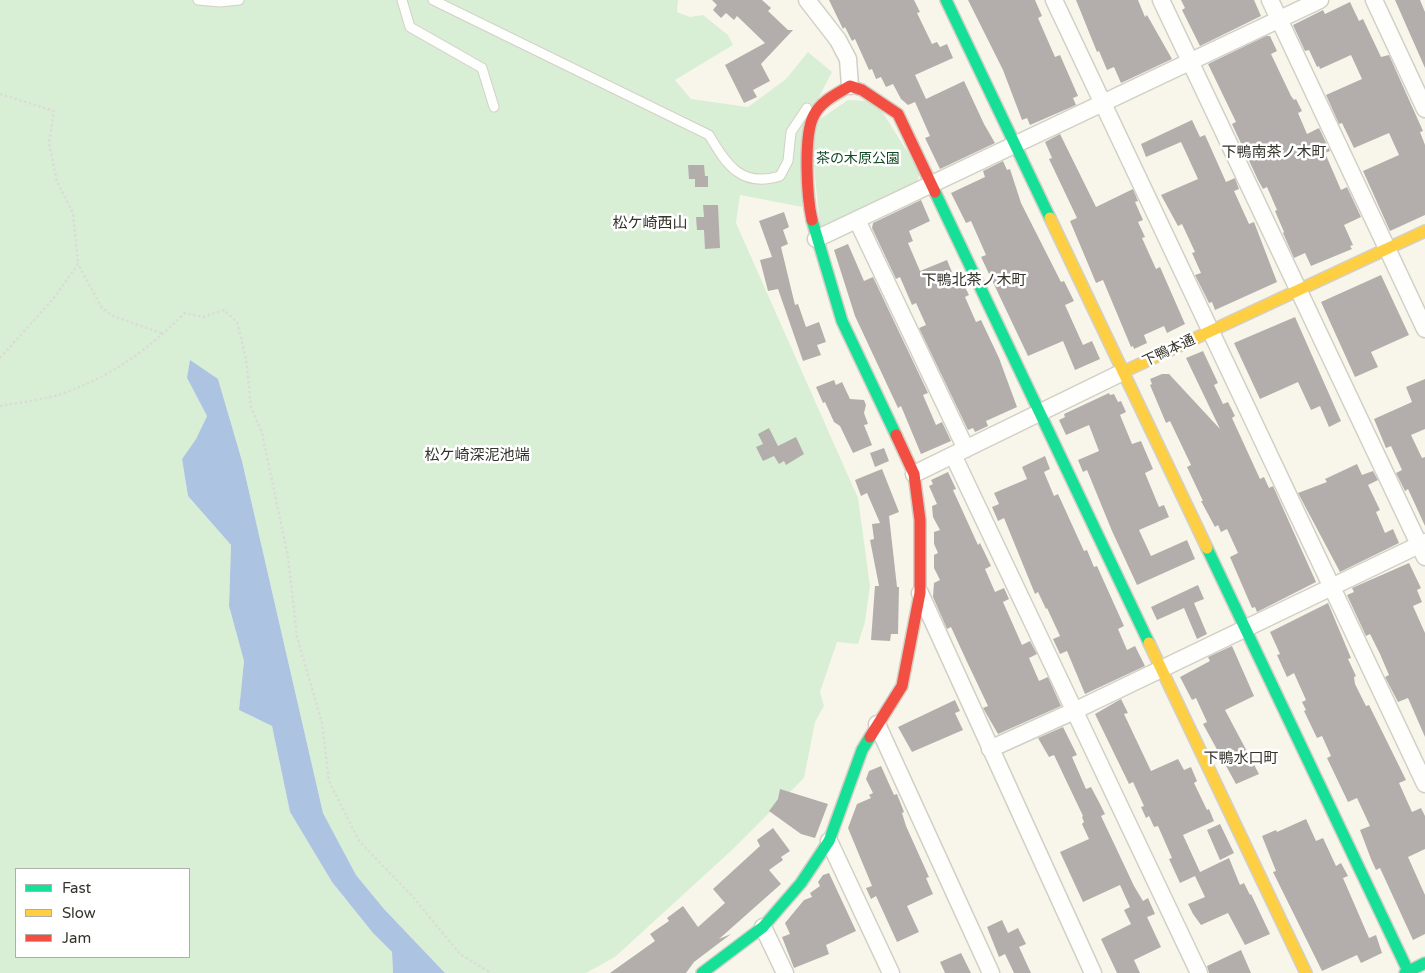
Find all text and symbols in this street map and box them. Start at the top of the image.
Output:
district label: 下鴨南茶ノ木町 [1222,144,1326,162]
park label: 茶の木原公園 [816,151,900,167]
district label: 松ケ崎西山 [613,215,687,233]
district label: 下鴨北茶ノ木町 [922,272,1026,290]
street label: 下鴨本通 [1140,332,1198,370]
district label: 松ケ崎深泥池端 [425,447,529,465]
district label: 下鴨水口町 [1204,750,1278,768]
legend [15,868,190,958]
text: Fast [62,879,91,897]
text: Slow [62,904,96,922]
text: Jam [62,929,91,947]

